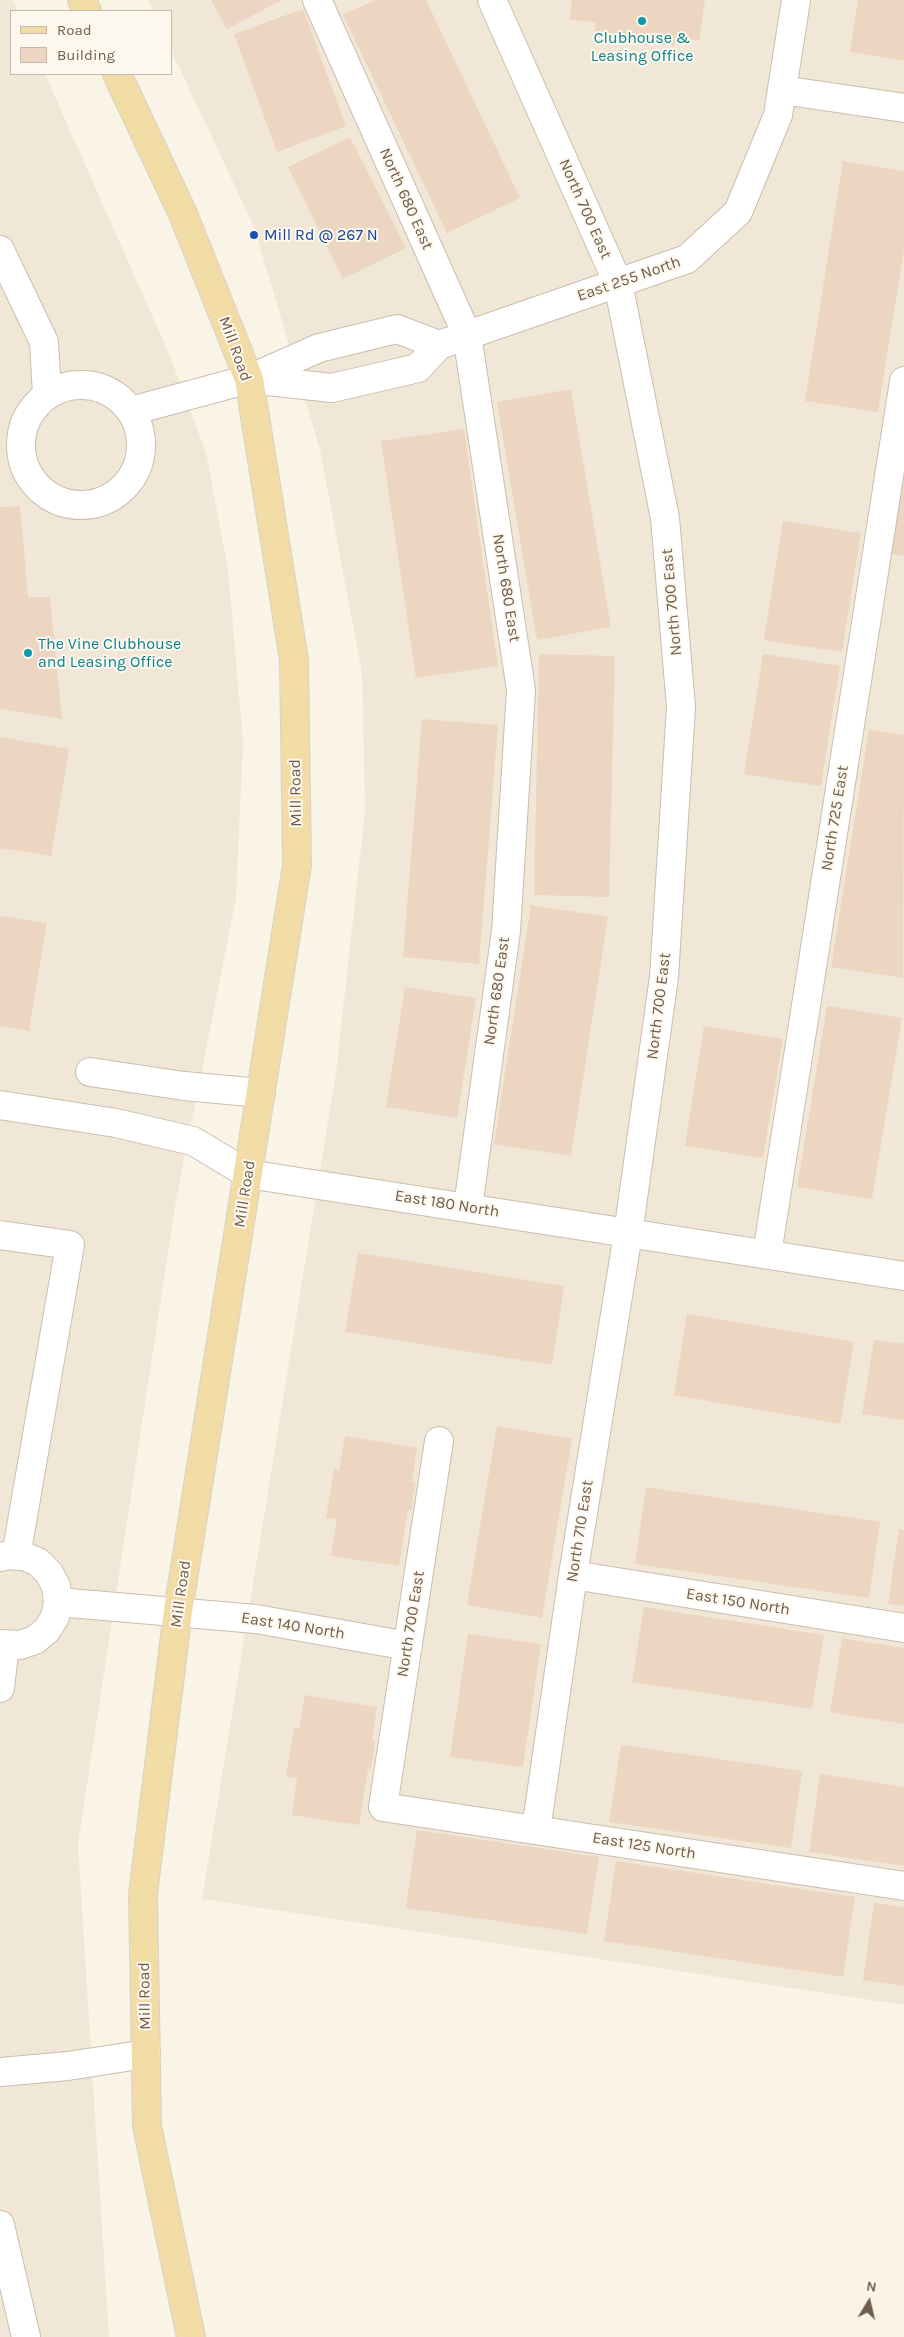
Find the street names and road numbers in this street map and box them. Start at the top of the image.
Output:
street label: North 680 East [375,145,437,253]
street label: North 700 East [554,156,616,262]
street label: East 255 North [575,252,683,306]
street label: Mill Road [214,314,256,384]
street label: North 680 East [488,532,524,644]
street label: North 700 East [658,548,686,656]
street label: Mill Road [286,759,306,827]
street label: North 725 East [817,764,853,872]
street label: North 680 East [480,935,514,1047]
street label: North 700 East [643,951,675,1061]
street label: Mill Road [230,1159,260,1229]
street label: East 180 North [393,1186,501,1222]
street label: North 710 East [562,1479,598,1583]
street label: Mill Road [167,1559,195,1629]
street label: North 700 East [393,1569,429,1679]
street label: East 150 North [685,1584,791,1620]
street label: East 140 North [240,1608,346,1644]
street label: East 125 North [591,1828,697,1864]
street label: Mill Road [135,1962,155,2030]

